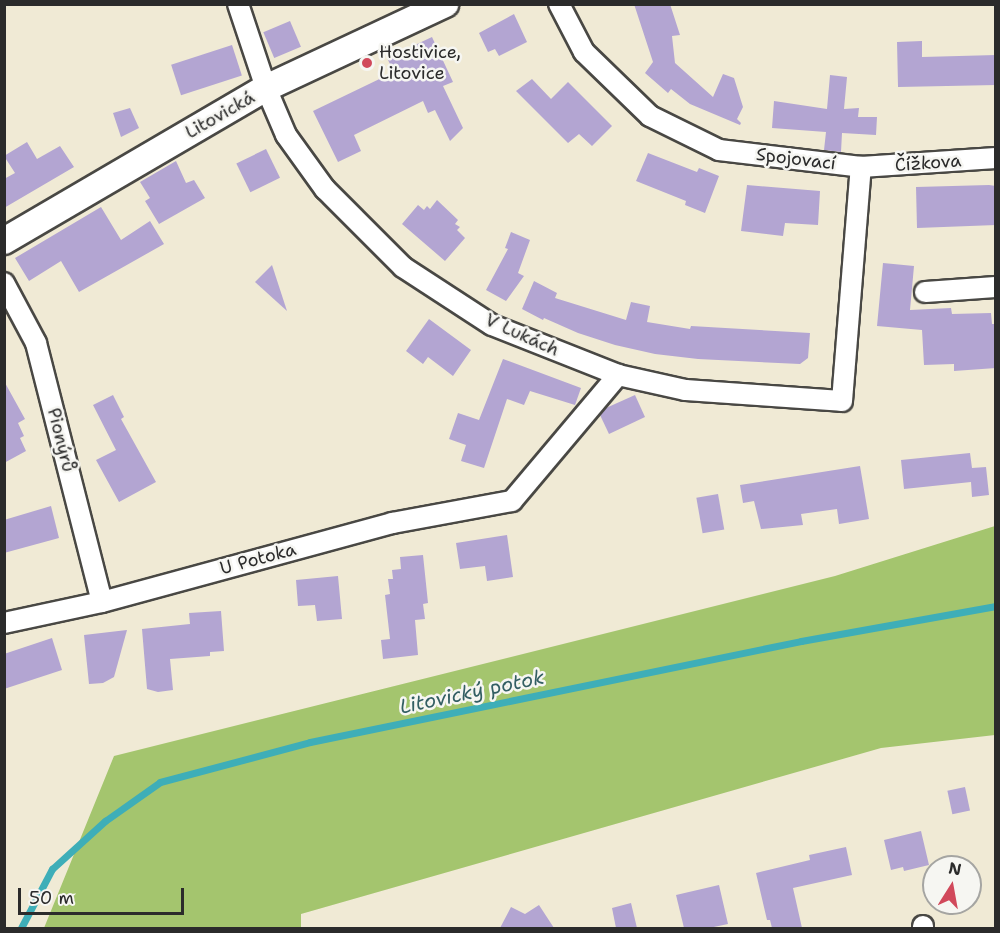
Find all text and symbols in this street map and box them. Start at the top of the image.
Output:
place label: Hostivice, Litovice [379,42,461,84]
marker: Hostivice, Litovice [360,56,374,70]
street label: Litovická [182,87,258,143]
street label: Spojovací [755,143,837,175]
street label: Čížkova [894,150,962,176]
street label: V Lukách [482,309,562,361]
street label: Pionýrů [43,406,79,474]
street label: U Potoka [218,538,298,580]
water label: Litovický potok [397,665,547,719]
north arrow [922,855,982,915]
text: N [947,857,963,880]
scale bar [21,876,188,914]
text: 50 m [29,886,74,910]

